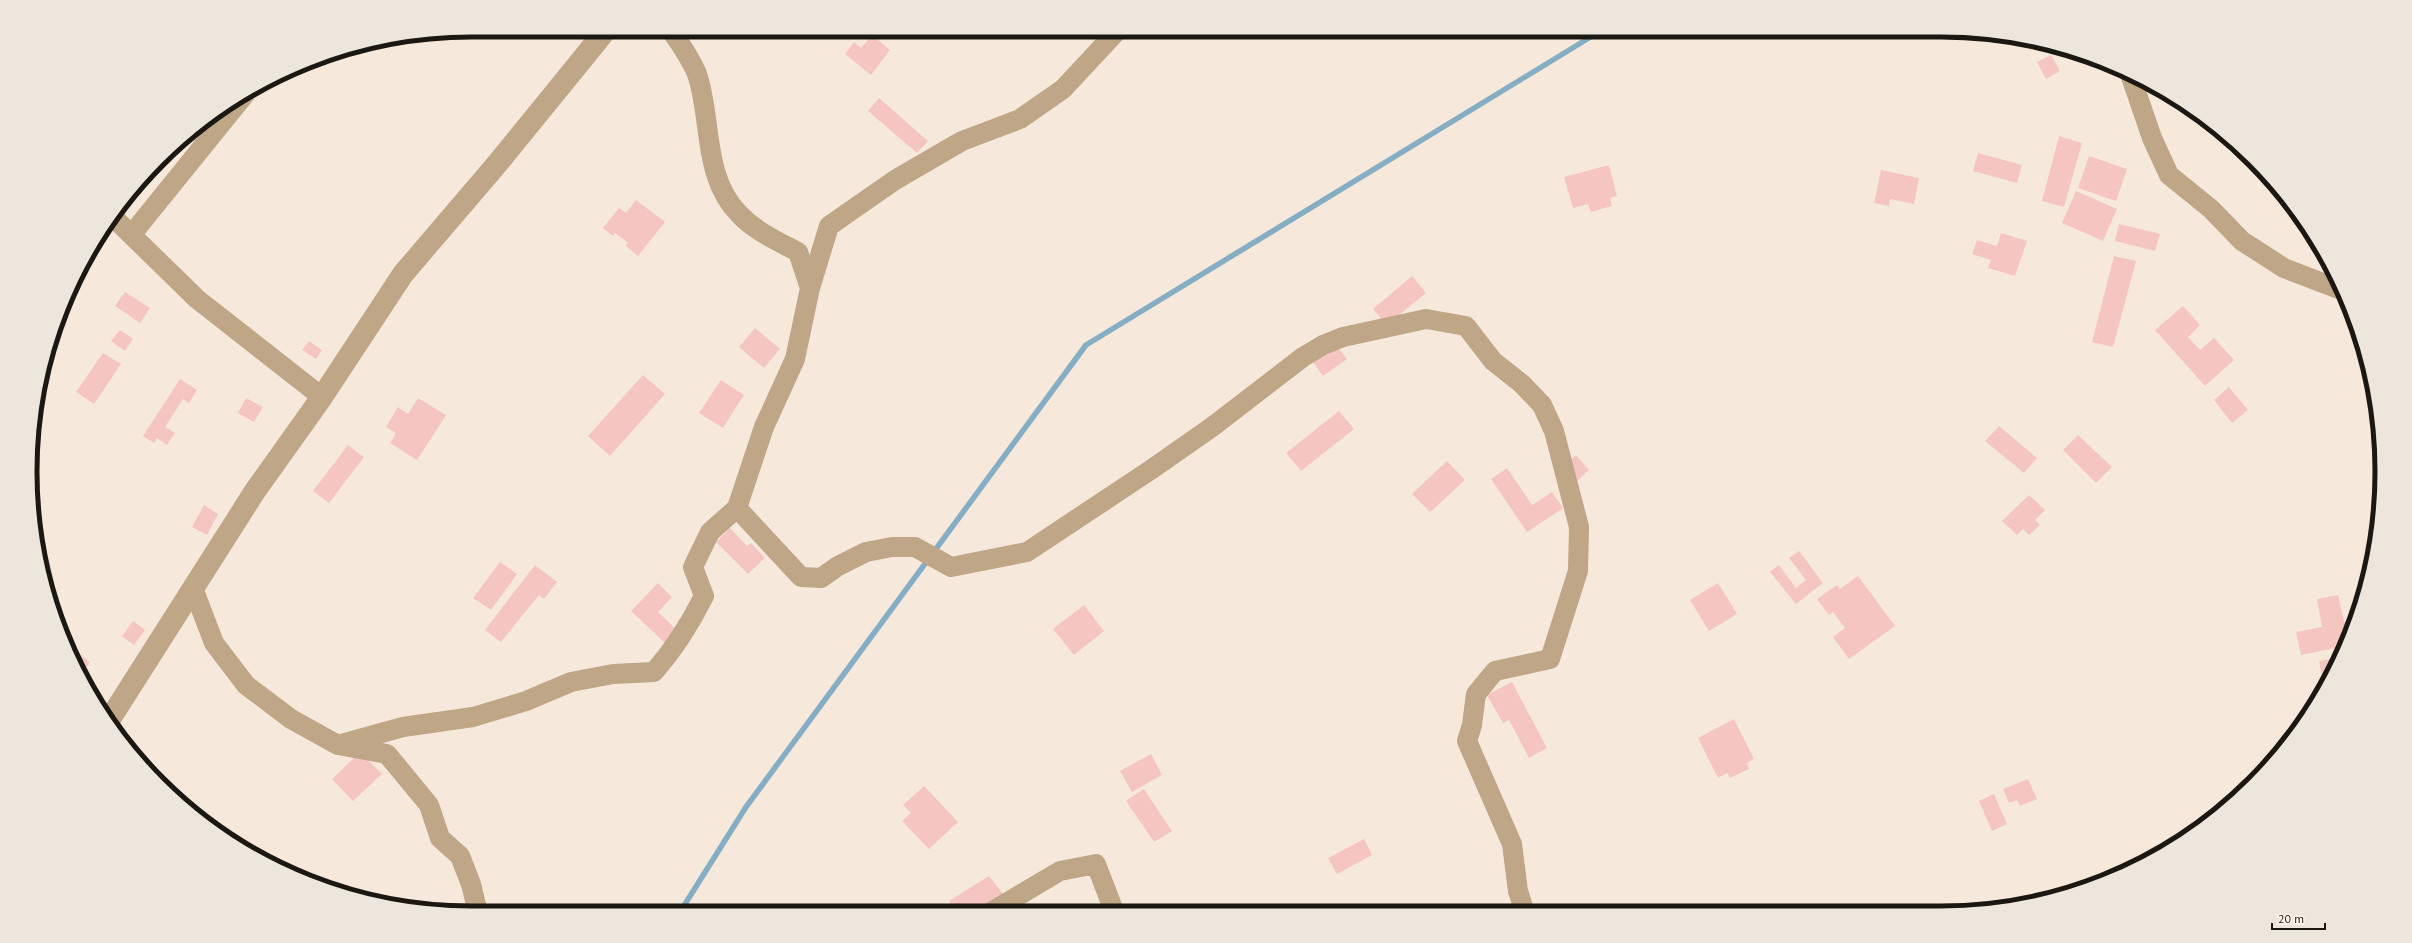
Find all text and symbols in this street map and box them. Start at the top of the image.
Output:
scale bar [2272,905,2325,931]
text: 20 m [2278,911,2304,926]

